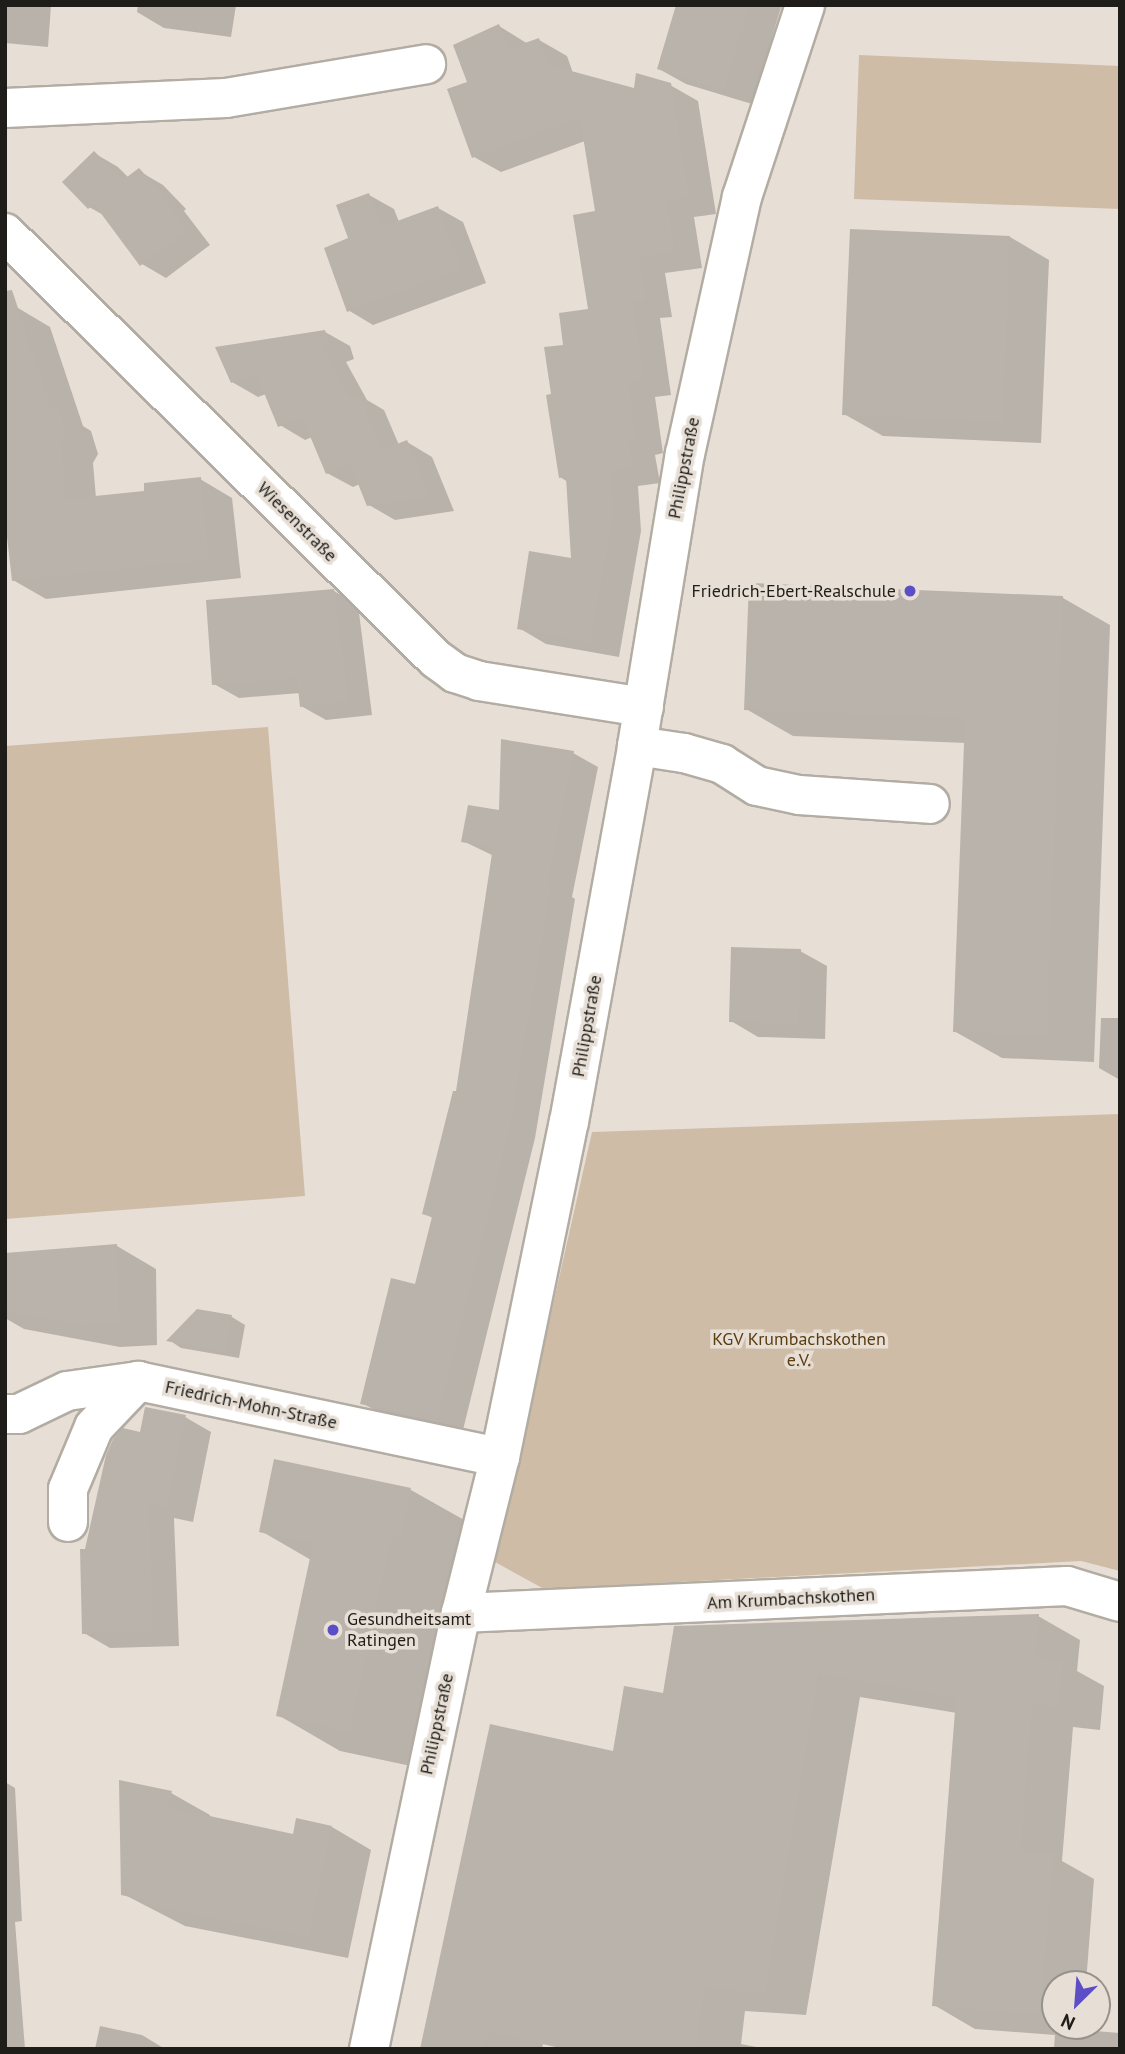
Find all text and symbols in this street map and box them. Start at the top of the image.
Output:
street label: Philippstraße [664,415,704,521]
street label: Wiesenstraße [253,478,341,566]
place label: Friedrich-Ebert-Realschule [692,580,896,602]
marker: Friedrich-Ebert-Realschule [902,583,918,599]
street label: Philippstraße [567,973,607,1079]
park label: KGV Krumbachskothen e.V. [712,1329,886,1372]
street label: Friedrich-Mohn-Straße [163,1376,339,1434]
street label: Am Krumbachskothen [707,1584,875,1614]
place label: Gesundheitsamt Ratingen [347,1609,471,1652]
marker: Gesundheitsamt Ratingen [325,1622,341,1638]
street label: Philippstraße [416,1671,458,1777]
north arrow [1041,1970,1111,2040]
text: N [1057,2009,1079,2036]

